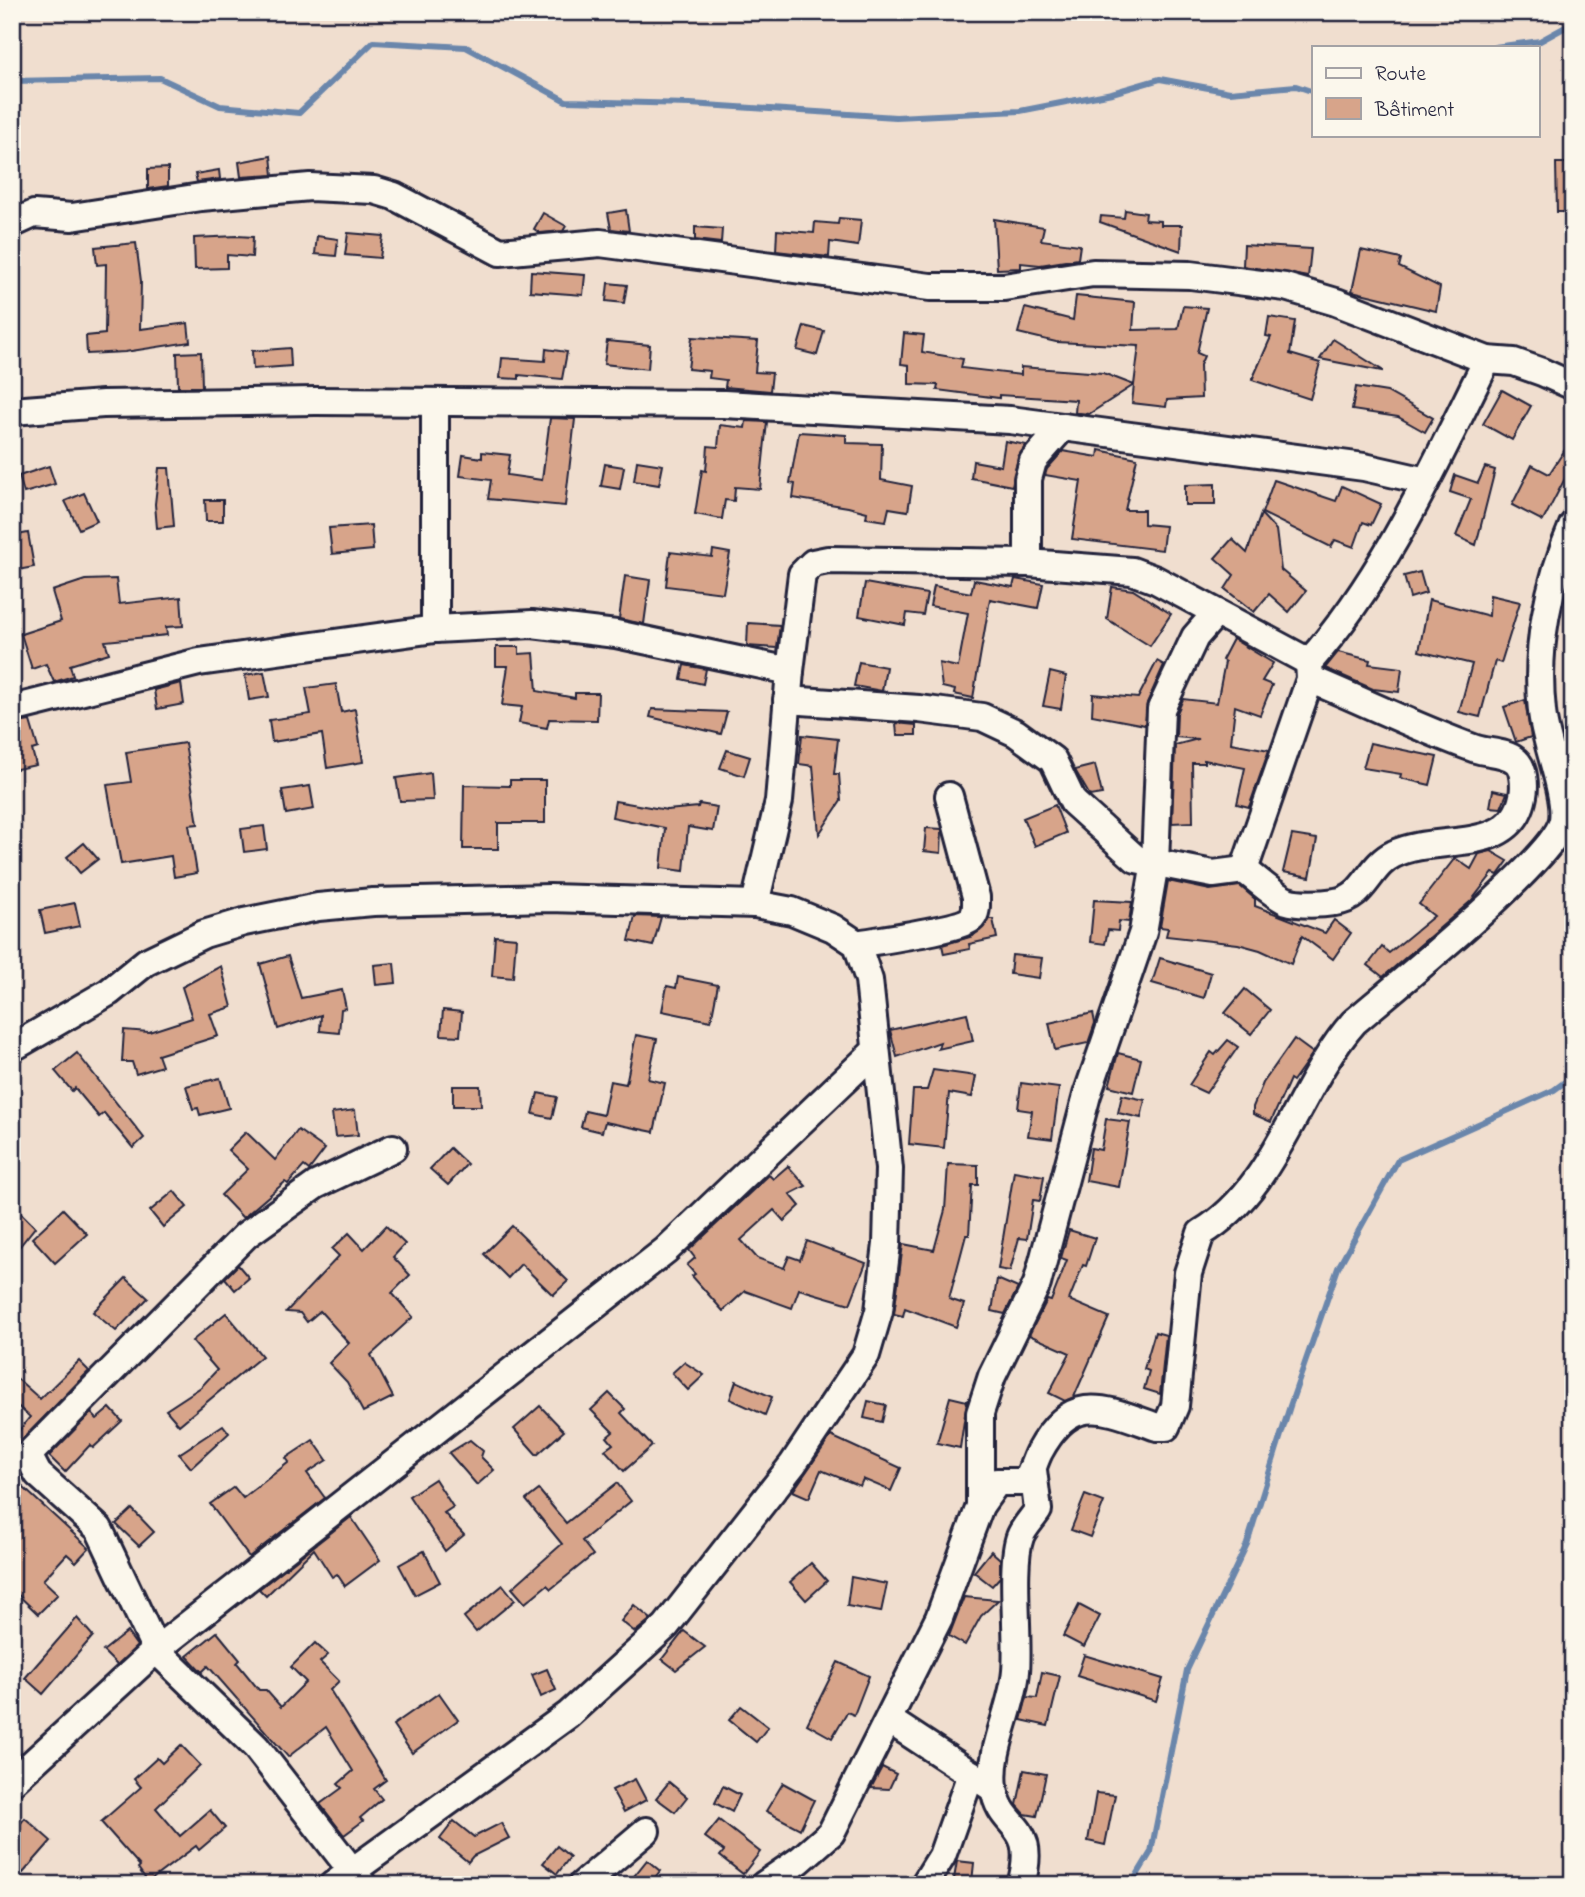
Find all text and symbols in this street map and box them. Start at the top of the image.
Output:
legend [1312,46,1540,136]
text: Route [1375,60,1427,90]
text: Bâtiment [1374,96,1454,126]

